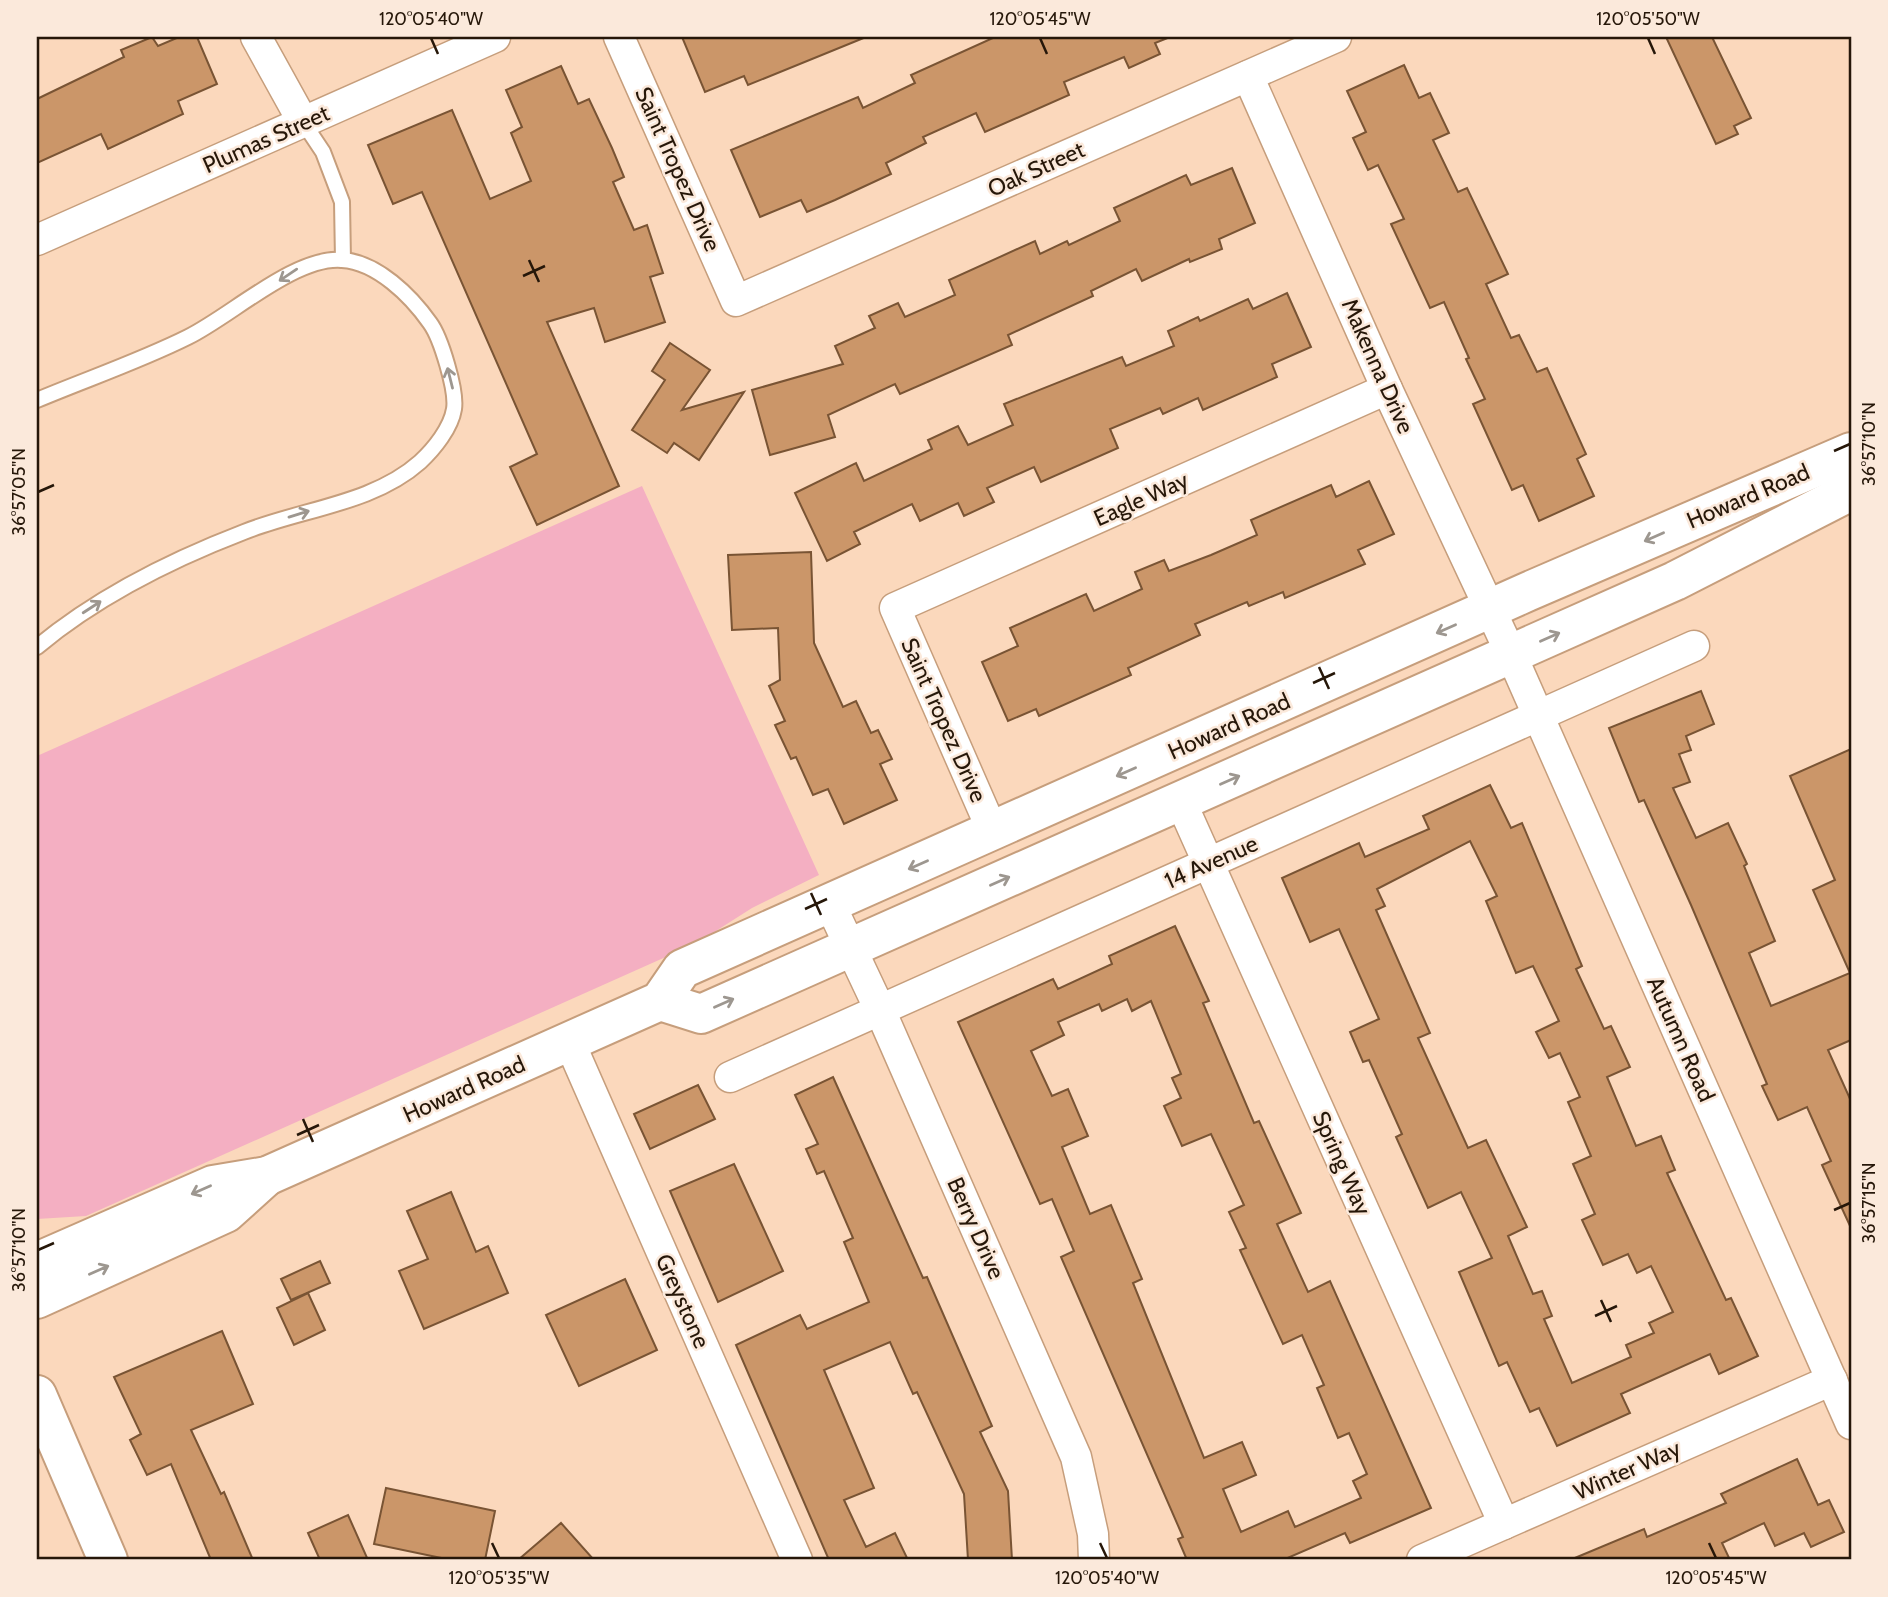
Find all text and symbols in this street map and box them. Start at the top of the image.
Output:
text: 120°05'40"W [379,8,483,30]
text: 120°05'45"W [989,8,1091,30]
text: 120°05'50"W [1596,8,1700,30]
street label: Saint Tropez Drive [629,82,727,256]
street label: Plumas Street [198,99,334,179]
street label: Oak Street [983,135,1089,203]
one-way arrow [279,269,299,283]
street label: Makenna Drive [1336,294,1420,438]
one-way arrow [443,368,456,390]
text: 36°57'10"N [1858,402,1880,486]
text: 36°57'05"N [8,448,30,536]
street label: Howard Road [1682,458,1814,534]
street label: Eagle Way [1089,466,1193,532]
one-way arrow [288,507,310,520]
one-way arrow [1643,531,1665,544]
one-way arrow [82,600,101,614]
one-way arrow [1435,623,1457,636]
one-way arrow [1539,630,1560,643]
street label: Saint Tropez Drive [895,633,993,807]
street label: Howard Road [1164,687,1294,765]
one-way arrow [1116,766,1137,779]
one-way arrow [1219,773,1240,786]
street label: 14 Avenue [1160,829,1262,895]
one-way arrow [908,859,930,872]
one-way arrow [988,874,1010,887]
street label: Autumn Road [1641,972,1721,1106]
one-way arrow [713,996,734,1009]
street label: Howard Road [399,1050,529,1128]
street label: Spring Way [1307,1107,1377,1220]
text: 36°57'15"N [1858,1163,1880,1243]
street label: Berry Drive [941,1173,1011,1283]
one-way arrow [191,1184,212,1197]
text: 36°57'10"N [8,1208,30,1292]
street label: Greystone [650,1250,716,1353]
one-way arrow [87,1263,109,1276]
street label: Winter Way [1569,1434,1685,1506]
text: 120°05'35"W [449,1567,549,1589]
text: 120°05'40"W [1055,1567,1159,1589]
text: 120°05'45"W [1665,1567,1767,1589]

